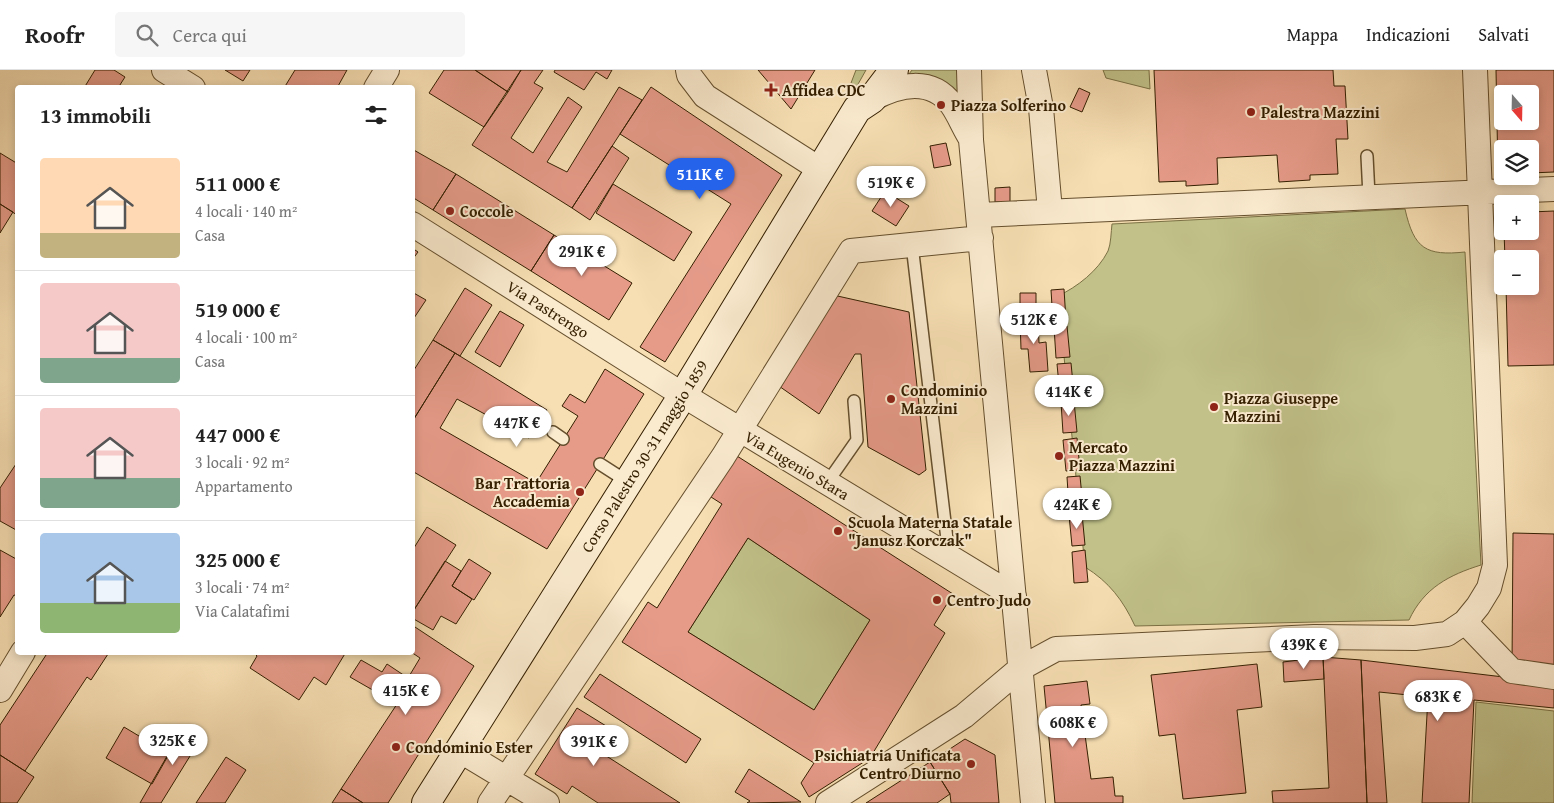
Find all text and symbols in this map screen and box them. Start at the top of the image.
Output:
search box [115,12,465,57]
text: Roofr [25,17,85,52]
icon: search [133,21,161,49]
text: Cerca qui [173,21,247,49]
text: Mappa [1287,21,1338,48]
text: Indicazioni [1366,21,1450,48]
text: Salvati [1478,21,1529,48]
place label: Affidea CDC [782,78,866,102]
marker: Affidea CDC [764,83,778,97]
north arrow [1494,85,1539,130]
map controls [1494,85,1539,295]
place label: Piazza Solferino [951,93,1067,117]
marker: Piazza Solferino [935,99,947,111]
text: 13 immobili [40,100,151,131]
place label: Palestra Mazzini [1261,100,1380,124]
icon: filters [362,101,390,129]
marker: Palestra Mazzini [1245,106,1257,118]
button: layers [1494,140,1539,185]
pin: 511K € [659,158,741,200]
text: 511K € [677,162,723,186]
pin: 519K € [850,166,932,208]
text: 511 000 € [195,168,280,199]
text: 519K € [868,170,914,194]
icon: home [80,178,140,238]
button: + [1494,195,1539,240]
text: 4 locali · 140 m² [195,199,297,223]
place label: Coccole [460,199,514,223]
marker: Coccole [444,205,456,217]
text: Casa [195,223,225,247]
pin: 291K € [541,234,623,277]
text: 291K € [559,239,605,263]
button: − [1494,250,1539,295]
street label: Via Pastrengo [502,274,594,344]
text: 519 000 € [195,294,280,325]
pin: 512K € [993,302,1075,345]
icon: home [80,303,140,363]
text: 512K € [1011,307,1057,331]
text: 4 locali · 100 m² [195,325,297,349]
text: Casa [195,349,225,373]
street label: Corso Palestro 30-31 maggio 1859 [575,355,713,557]
pin: 414K € [1028,374,1110,417]
place label: Condominio Mazzini [901,378,988,420]
text: 414K € [1046,379,1092,403]
place label: Piazza Giuseppe Mazzini [1224,386,1338,428]
marker: Condominio Mazzini [885,393,897,405]
marker: Piazza Giuseppe Mazzini [1208,401,1220,413]
pin: 447K € [476,406,558,448]
text: 447K € [494,410,540,434]
text: 447 000 € [195,419,280,450]
street label: Via Eugenio Stara [740,424,854,506]
icon: home [80,428,140,488]
place label: Mercato Piazza Mazzini [1069,435,1175,477]
text: 3 locali · 92 m² [195,450,290,474]
marker: Mercato Piazza Mazzini [1053,450,1065,462]
place label: Bar Trattoria Accademia [475,471,571,513]
text: Appartamento [195,474,293,498]
marker: Bar Trattoria Accademia [574,486,586,498]
pin: 424K € [1036,488,1118,530]
text: 424K € [1054,492,1100,516]
place label: Scuola Materna Statale "Janusz Korczak" [848,510,1012,552]
marker: Scuola Materna Statale "Janusz Korczak" [832,525,844,537]
text: 325 000 € [195,544,280,575]
icon: home [80,553,140,613]
text: 3 locali · 74 m² [195,575,290,599]
place label: Centro Judo [947,588,1031,612]
marker: Centro Judo [931,594,943,606]
text: Via Calatafimi [195,599,290,623]
pin: 439K € [1263,628,1345,670]
text: 439K € [1281,632,1327,656]
pin: 415K € [365,674,447,716]
text: 415K € [383,678,429,702]
pin: 683K € [1397,680,1479,722]
text: 683K € [1415,684,1461,708]
pin: 608K € [1032,706,1114,748]
text: 608K € [1050,710,1096,734]
pin: 325K € [132,724,214,766]
pin: 391K € [553,724,635,767]
text: 325K € [150,728,196,752]
text: 391K € [571,729,617,753]
place label: Condominio Ester [406,735,533,759]
marker: Condominio Ester [390,741,402,753]
place label: Psichiatria Unificata Centro Diurno [814,743,962,785]
marker: Psichiatria Unificata Centro Diurno [965,758,977,770]

